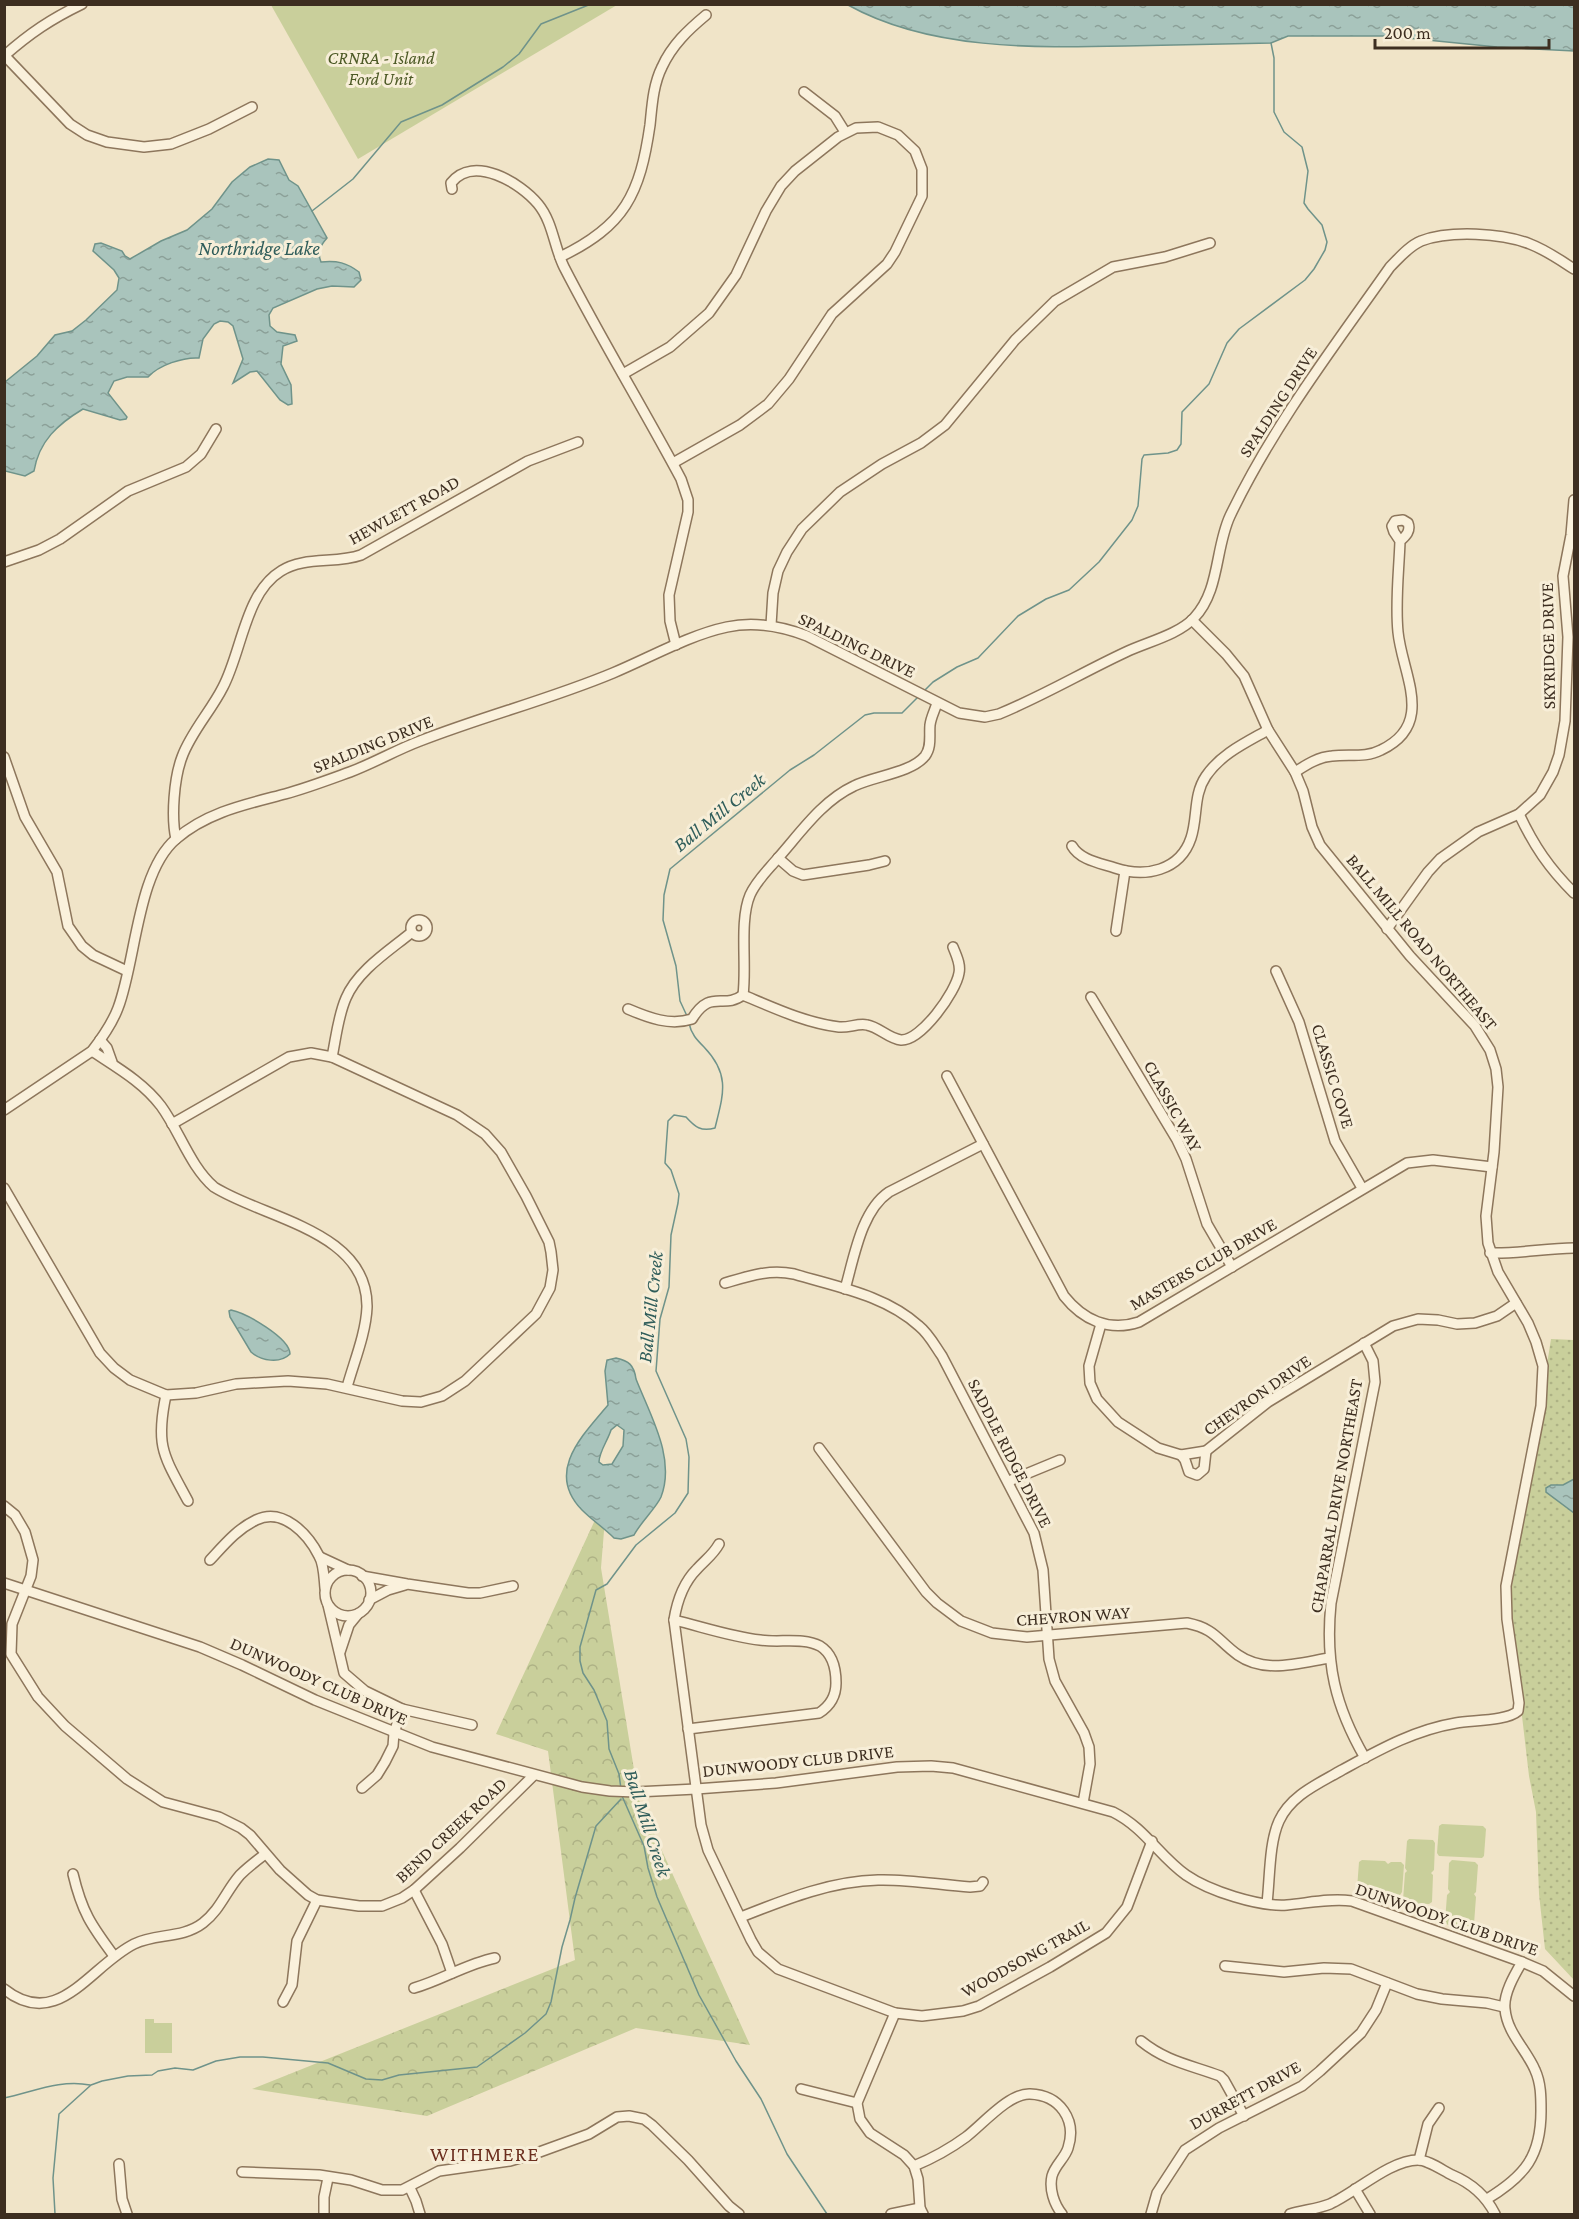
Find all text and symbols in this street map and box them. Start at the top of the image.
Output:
scale bar [1375,12,1549,50]
text: 200 m [1384,23,1431,43]
park label: CRNRA - Island Ford Unit [328,48,435,89]
water label: Northridge Lake [198,237,320,260]
street label: SPALDING DRIVE [1235,343,1321,461]
street label: HEWLETT ROAD [345,471,463,549]
street label: SKYRIDGE DRIVE [1537,582,1559,710]
street label: SPALDING DRIVE [795,608,919,682]
street label: SPALDING DRIVE [310,711,436,777]
water label: Ball Mill Creek [669,768,770,856]
street label: BALL MILL ROAD NORTHEAST [1343,850,1502,1034]
street label: CLASSIC COVE [1308,1021,1358,1131]
street label: CLASSIC WAY [1140,1057,1206,1155]
street label: MASTERS CLUB DRIVE [1126,1214,1280,1314]
water label: Ball Mill Creek [633,1249,667,1364]
street label: CHEVRON DRIVE [1199,1350,1315,1440]
street label: SADDLE RIDGE DRIVE [964,1375,1056,1531]
street label: CHAPARRAL DRIVE NORTHEAST [1306,1377,1366,1615]
street label: CHEVRON WAY [1015,1602,1131,1630]
street label: DUNWOODY CLUB DRIVE [227,1633,411,1729]
street label: DUNWOODY CLUB DRIVE [701,1741,895,1781]
water label: Ball Mill Creek [620,1766,676,1881]
street label: BEND CREEK ROAD [391,1773,511,1887]
street label: DUNWOODY CLUB DRIVE [1353,1878,1541,1960]
street label: WOODSONG TRAIL [957,1914,1093,2002]
street label: DURRETT DRIVE [1186,2056,1304,2134]
district label: WITHMERE [430,2143,540,2165]

